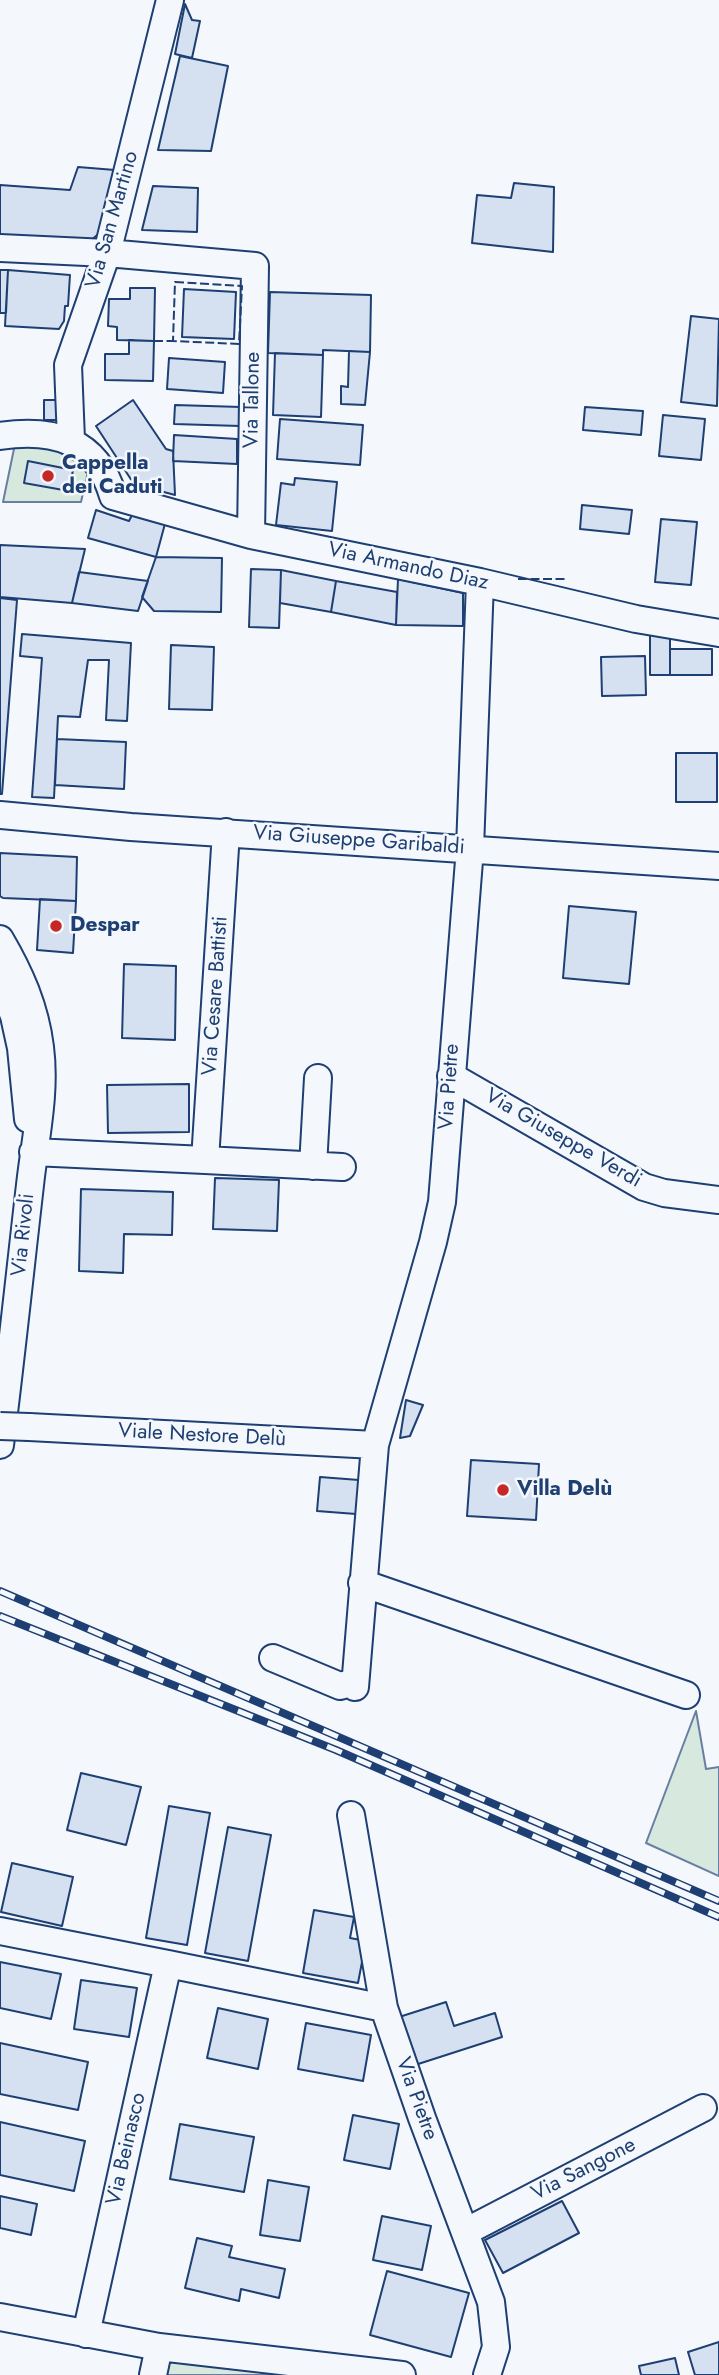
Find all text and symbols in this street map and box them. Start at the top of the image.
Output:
street label: Via San Martino [81,148,145,292]
street label: Via Tallone [240,352,266,448]
place label: Cappella dei Caduti [62,451,163,501]
marker: Cappella dei Caduti [40,468,56,484]
street label: Via Armando Diaz [325,538,491,596]
street label: Via Giuseppe Garibaldi [252,821,466,861]
place label: Despar [70,913,140,939]
street label: Via Cesare Battisti [198,915,234,1077]
marker: Despar [48,918,64,934]
street label: Via Pietre [434,1043,466,1131]
street label: Via Giuseppe Verdi [480,1084,646,1194]
street label: Via Rivoli [7,1192,41,1278]
street label: Viale Nestore Delù [117,1419,287,1453]
place label: Villa Delù [517,1477,612,1503]
marker: Villa Delù [495,1482,511,1498]
street label: Via Pietre [389,2054,443,2144]
street label: Via Beinasco [102,2090,152,2208]
street label: Via Sangone [528,2133,640,2207]

